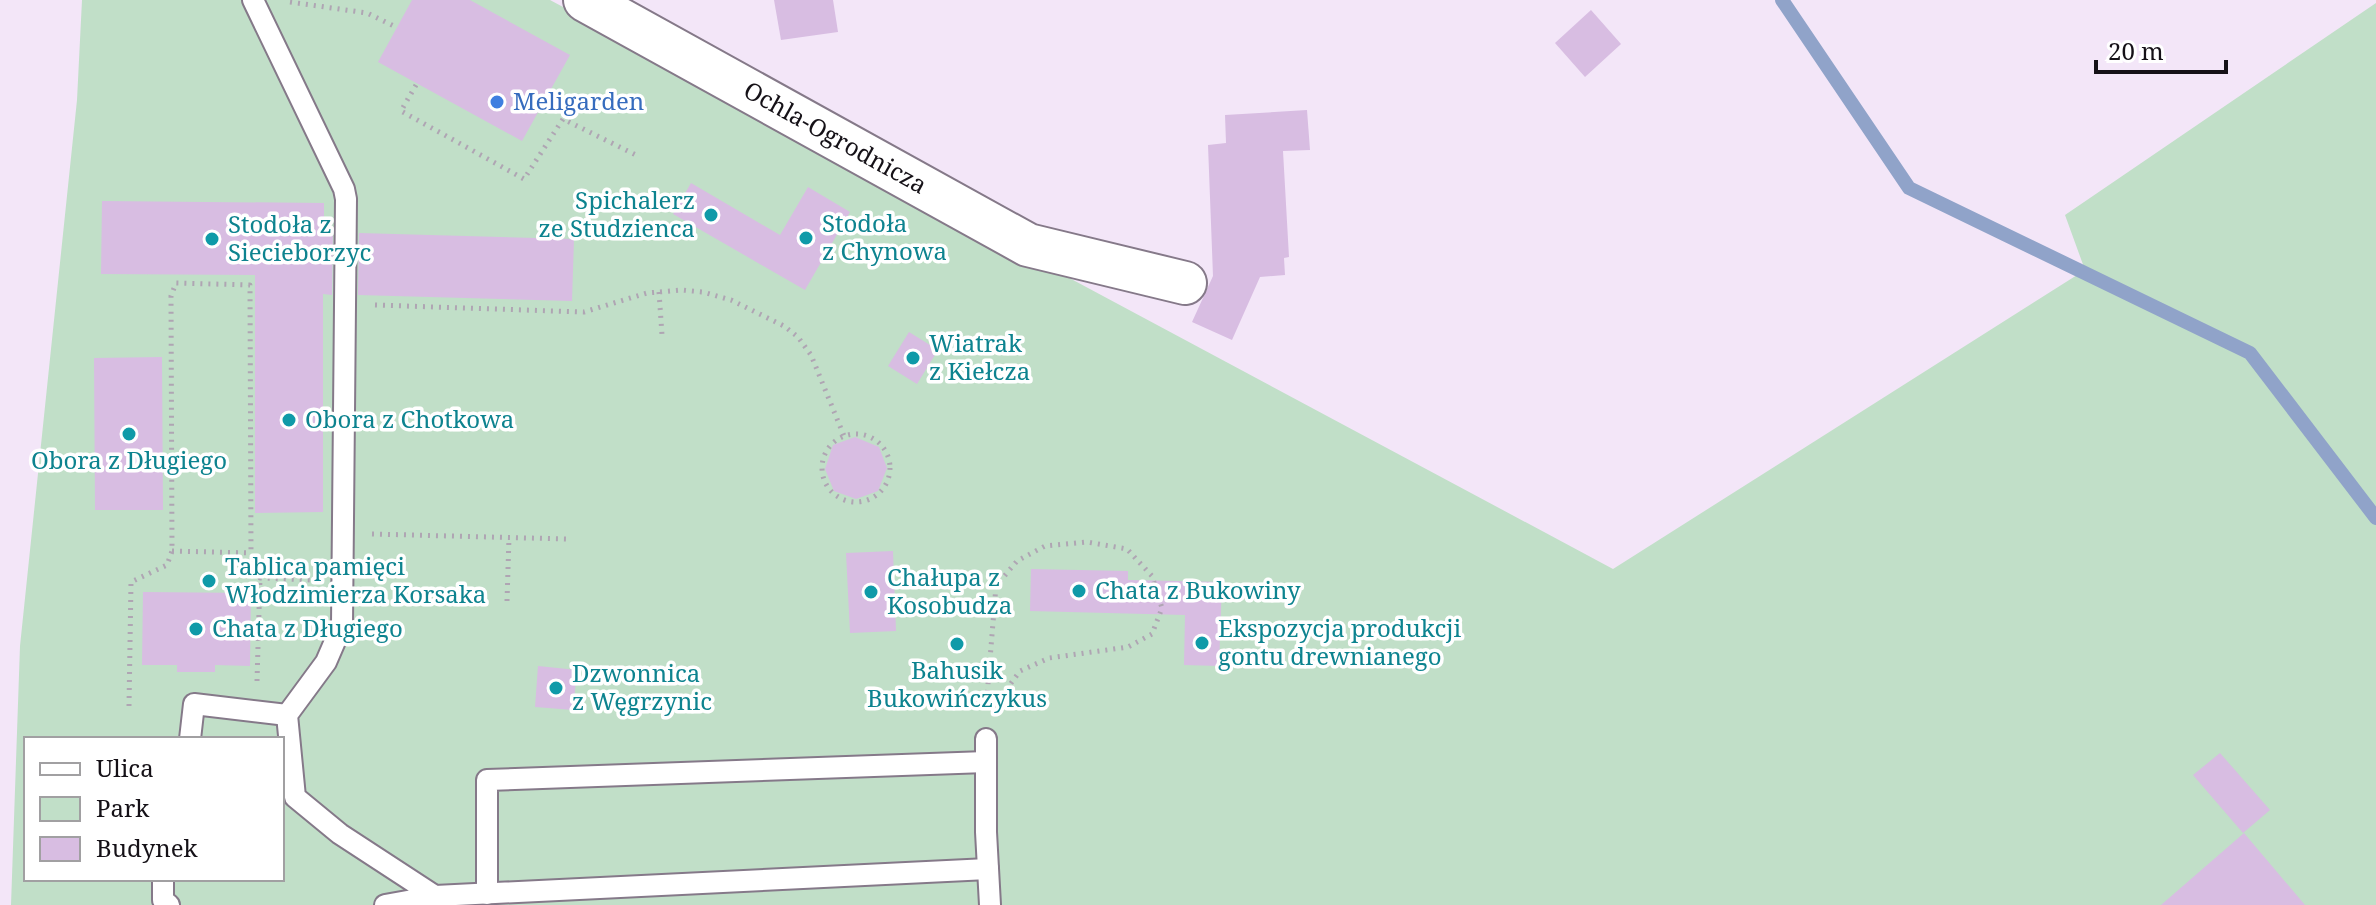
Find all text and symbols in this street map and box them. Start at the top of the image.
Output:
scale bar [2096,24,2226,74]
text: 20 m [2108,34,2164,67]
street label: Ochla-Ogrodnicza [738,73,933,201]
place label: Meligarden [513,84,644,117]
marker: Meligarden [488,93,506,111]
place label: Spichalerz ze Studzienca [539,183,695,244]
marker: Spichalerz ze Studzienca [702,206,720,224]
place label: Stodoła z Chynowa [822,206,947,267]
place label: Stodoła z Siecieborzyc [228,207,371,268]
marker: Stodoła z Chynowa [797,229,815,247]
marker: Stodoła z Siecieborzyc [203,230,221,248]
place label: Wiatrak z Kiełcza [929,326,1030,387]
marker: Wiatrak z Kiełcza [904,349,922,367]
place label: Obora z Chotkowa [305,402,514,435]
marker: Obora z Chotkowa [280,411,298,429]
marker: Obora z Długiego [120,425,138,443]
place label: Obora z Długiego [31,443,227,476]
place label: Tablica pamięci Włodzimierza Korsaka [225,549,486,610]
place label: Chałupa z Kosobudza [887,560,1012,621]
marker: Tablica pamięci Włodzimierza Korsaka [200,572,218,590]
place label: Chata z Bukowiny [1095,573,1301,606]
marker: Chata z Bukowiny [1070,582,1088,600]
marker: Chałupa z Kosobudza [862,583,880,601]
place label: Chata z Długiego [212,611,403,644]
place label: Ekspozycja produkcji gontu drewnianego [1218,611,1461,672]
marker: Chata z Długiego [187,620,205,638]
marker: Ekspozycja produkcji gontu drewnianego [1193,634,1211,652]
marker: Bahusik Bukowińczykus [948,635,966,653]
place label: Bahusik Bukowińczykus [867,653,1047,714]
place label: Dzwonnica z Węgrzynic [572,656,712,717]
marker: Dzwonnica z Węgrzynic [547,679,565,697]
legend [24,737,284,881]
text: Ulica [96,751,154,784]
text: Park [96,791,150,824]
text: Budynek [96,831,199,864]

